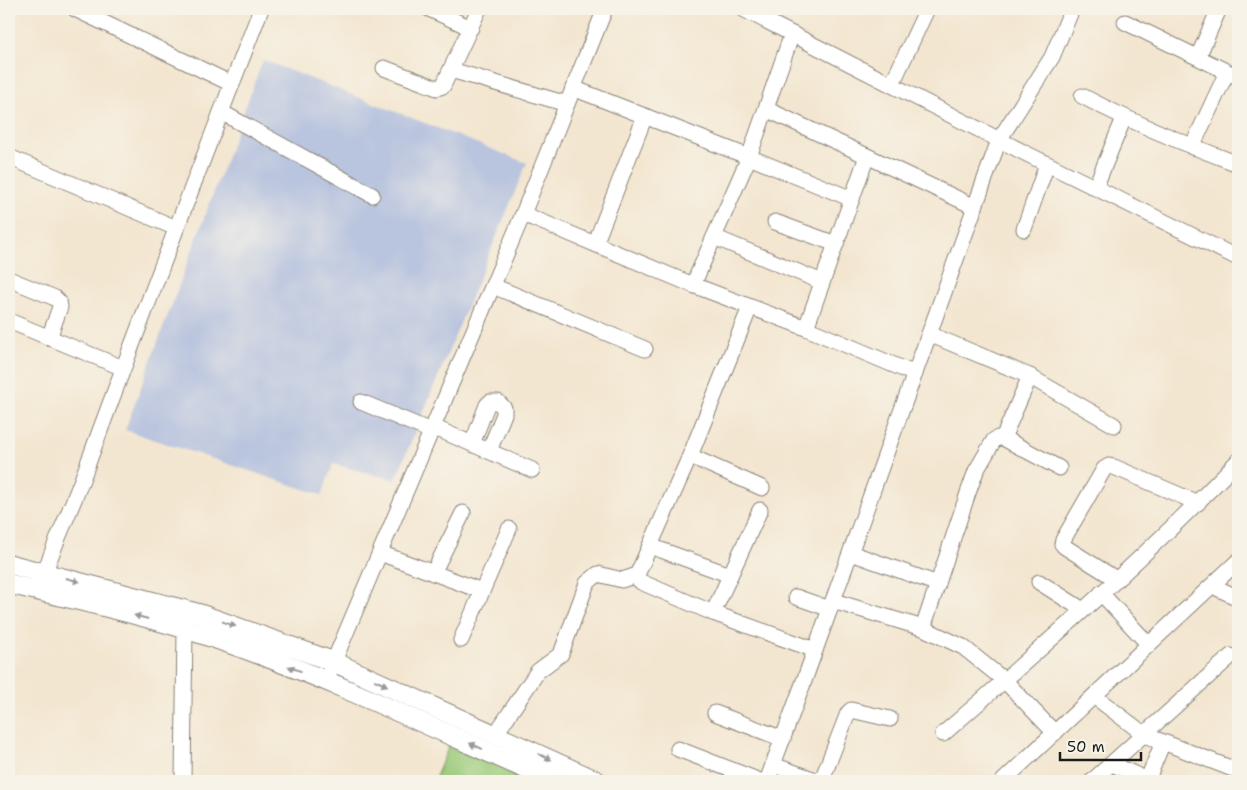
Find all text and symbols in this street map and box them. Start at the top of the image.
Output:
one-way arrow [65,577,80,585]
one-way arrow [134,612,149,620]
one-way arrow [222,620,237,628]
one-way arrow [288,664,302,672]
one-way arrow [374,679,388,687]
scale bar [1060,730,1141,762]
text: 50 m [1067,737,1105,757]
one-way arrow [469,742,483,750]
one-way arrow [538,754,552,762]

